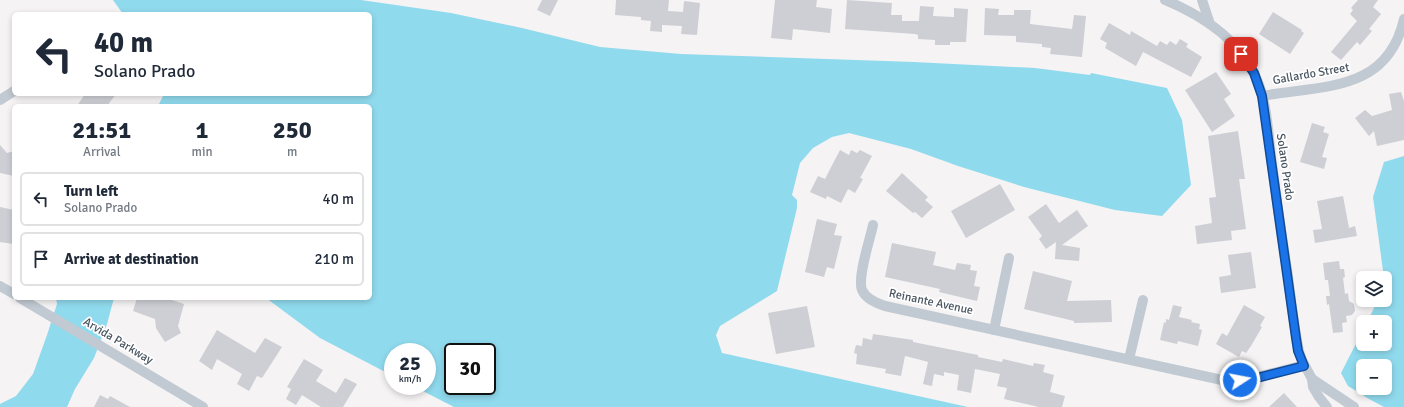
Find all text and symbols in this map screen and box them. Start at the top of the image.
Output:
text: 40 m [94,26,153,60]
icon: left [28,28,80,80]
pin [1224,37,1258,71]
icon: arrive [1230,43,1252,65]
text: Solano Prado [94,60,195,82]
street label: Gallardo Street [1271,60,1351,88]
text: 21:51 [72,115,131,145]
text: 1 [196,115,208,145]
text: 250 [273,115,312,145]
street label: Solano Prado [1273,133,1297,201]
text: Arrival [83,144,120,160]
text: min [192,144,213,160]
text: m [287,144,297,160]
text: Turn left [64,182,118,200]
icon: left [30,188,52,210]
text: 40 m [323,190,354,208]
text: Solano Prado [64,200,137,216]
icon: arrive [30,248,52,270]
text: Arrive at destination [64,250,199,268]
text: 210 m [314,250,354,268]
map controls [1356,271,1392,395]
button: layers [1356,271,1392,307]
street label: Reinante Avenue [887,286,975,318]
street label: Arvida Parkway [80,314,156,368]
button: + [1356,315,1392,351]
speed limit sign: 30 [444,343,496,395]
text: 25 [399,351,421,376]
position arrow [1219,359,1261,401]
button: − [1356,359,1392,395]
text: km/h [399,373,421,385]

